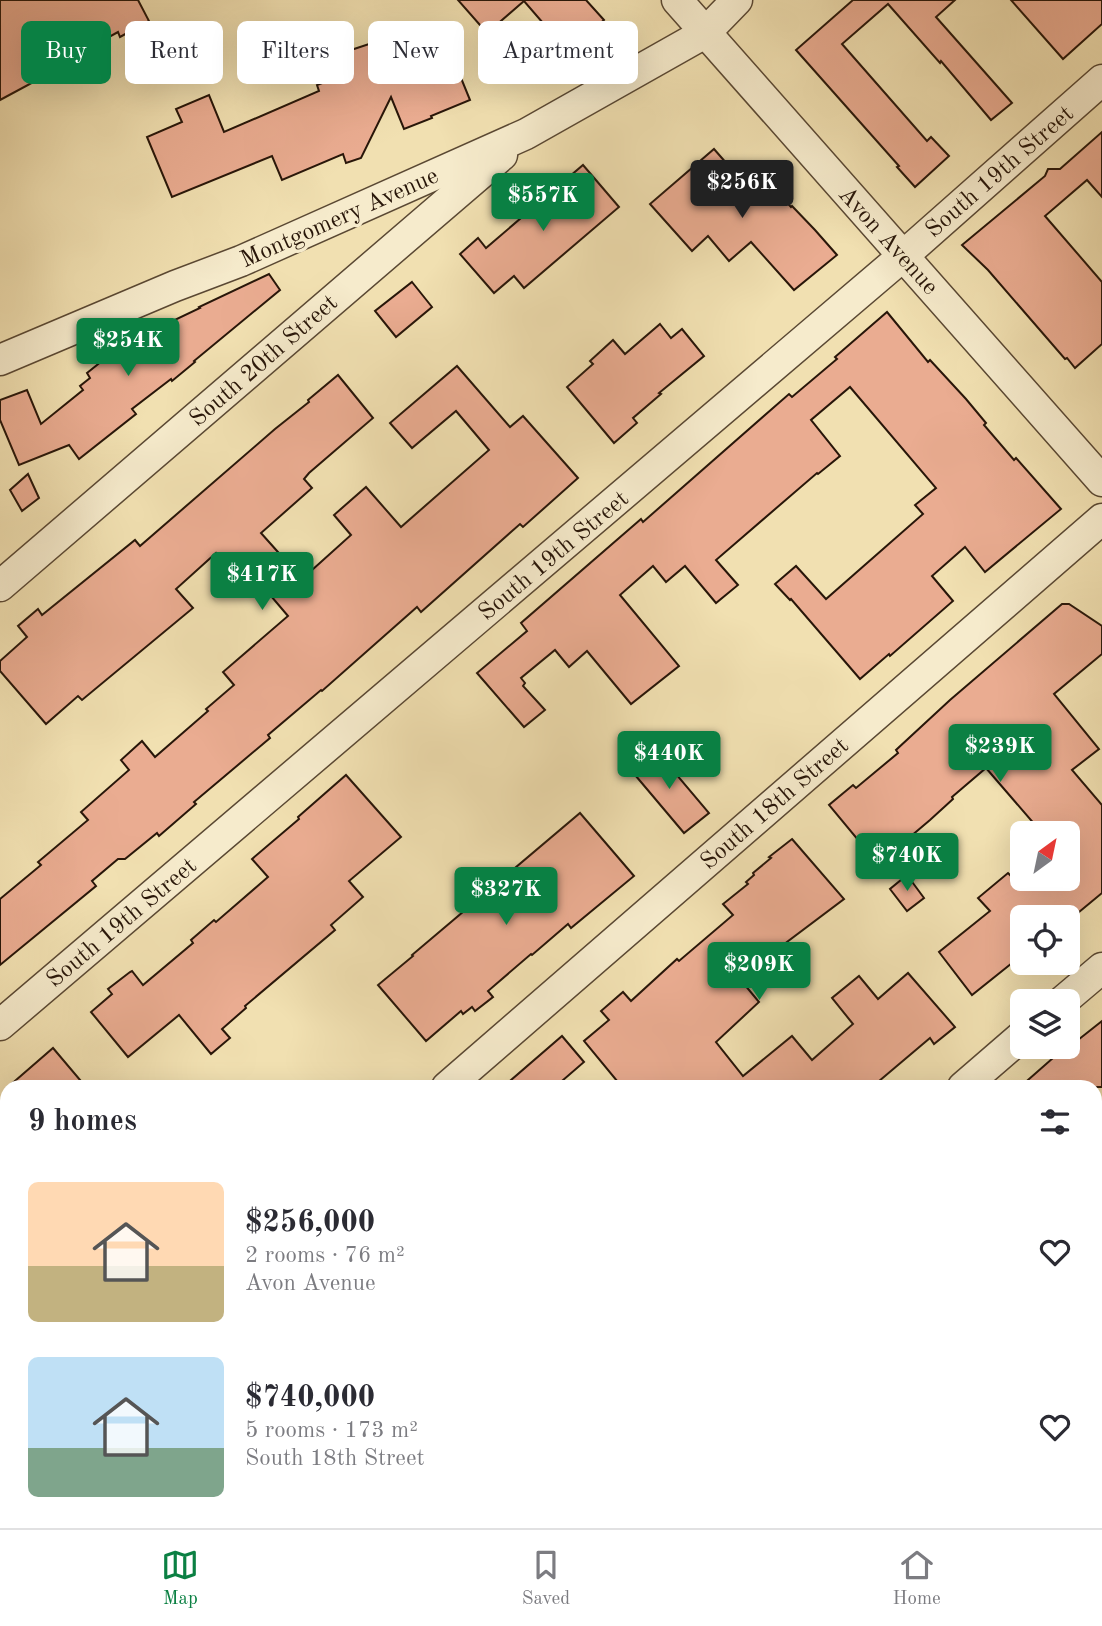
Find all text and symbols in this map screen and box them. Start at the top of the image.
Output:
chip: Buy [21,21,111,84]
chip: Rent [125,21,223,84]
chip: Filters [237,21,354,84]
chip: New [368,21,464,84]
chip: Apartment [478,21,638,84]
street label: South 19th Street [922,102,1079,243]
pin: $256K [693,160,791,220]
street label: Montgomery Avenue [237,164,442,273]
text: $256K [706,171,778,194]
pin: $557K [494,174,592,233]
street label: Avon Avenue [833,183,942,300]
text: $557K [507,184,579,207]
street label: South 20th Street [186,291,343,432]
pin: $254K [79,318,177,378]
text: $254K [92,329,164,352]
street label: South 19th Street [475,487,634,626]
pin: $417K [213,552,311,612]
text: $417K [226,563,298,586]
pin: $239K [951,724,1049,784]
pin: $440K [620,732,718,791]
street label: South 18th Street [697,734,854,875]
text: $239K [964,735,1036,758]
text: $440K [633,742,705,765]
north arrow [1010,821,1080,891]
map controls [1010,821,1080,1059]
pin: $740K [858,834,956,893]
text: $740K [871,844,943,867]
street label: South 19th Street [43,854,202,993]
pin: $327K [457,867,555,927]
text: $327K [470,878,542,901]
button: locate [1010,905,1080,975]
pin: $209K [710,942,808,1002]
text: $209K [723,953,795,976]
button: layers [1010,989,1080,1059]
icon: filters [1036,1103,1074,1141]
text: 9 homes [28,1107,137,1137]
text: $256,000 [245,1208,375,1238]
icon: home [84,1210,168,1294]
icon: heart [1036,1233,1074,1271]
text: 2 rooms · 76 m² [245,1244,405,1267]
text: Avon Avenue [245,1272,376,1295]
text: $740,000 [245,1383,375,1413]
icon: home [84,1385,168,1469]
icon: heart [1036,1408,1074,1446]
text: 5 rooms · 173 m² [245,1419,418,1442]
text: South 18th Street [245,1447,425,1470]
tab: Map [161,1546,199,1611]
tab: Saved [522,1546,570,1611]
tab: Home [893,1546,941,1611]

